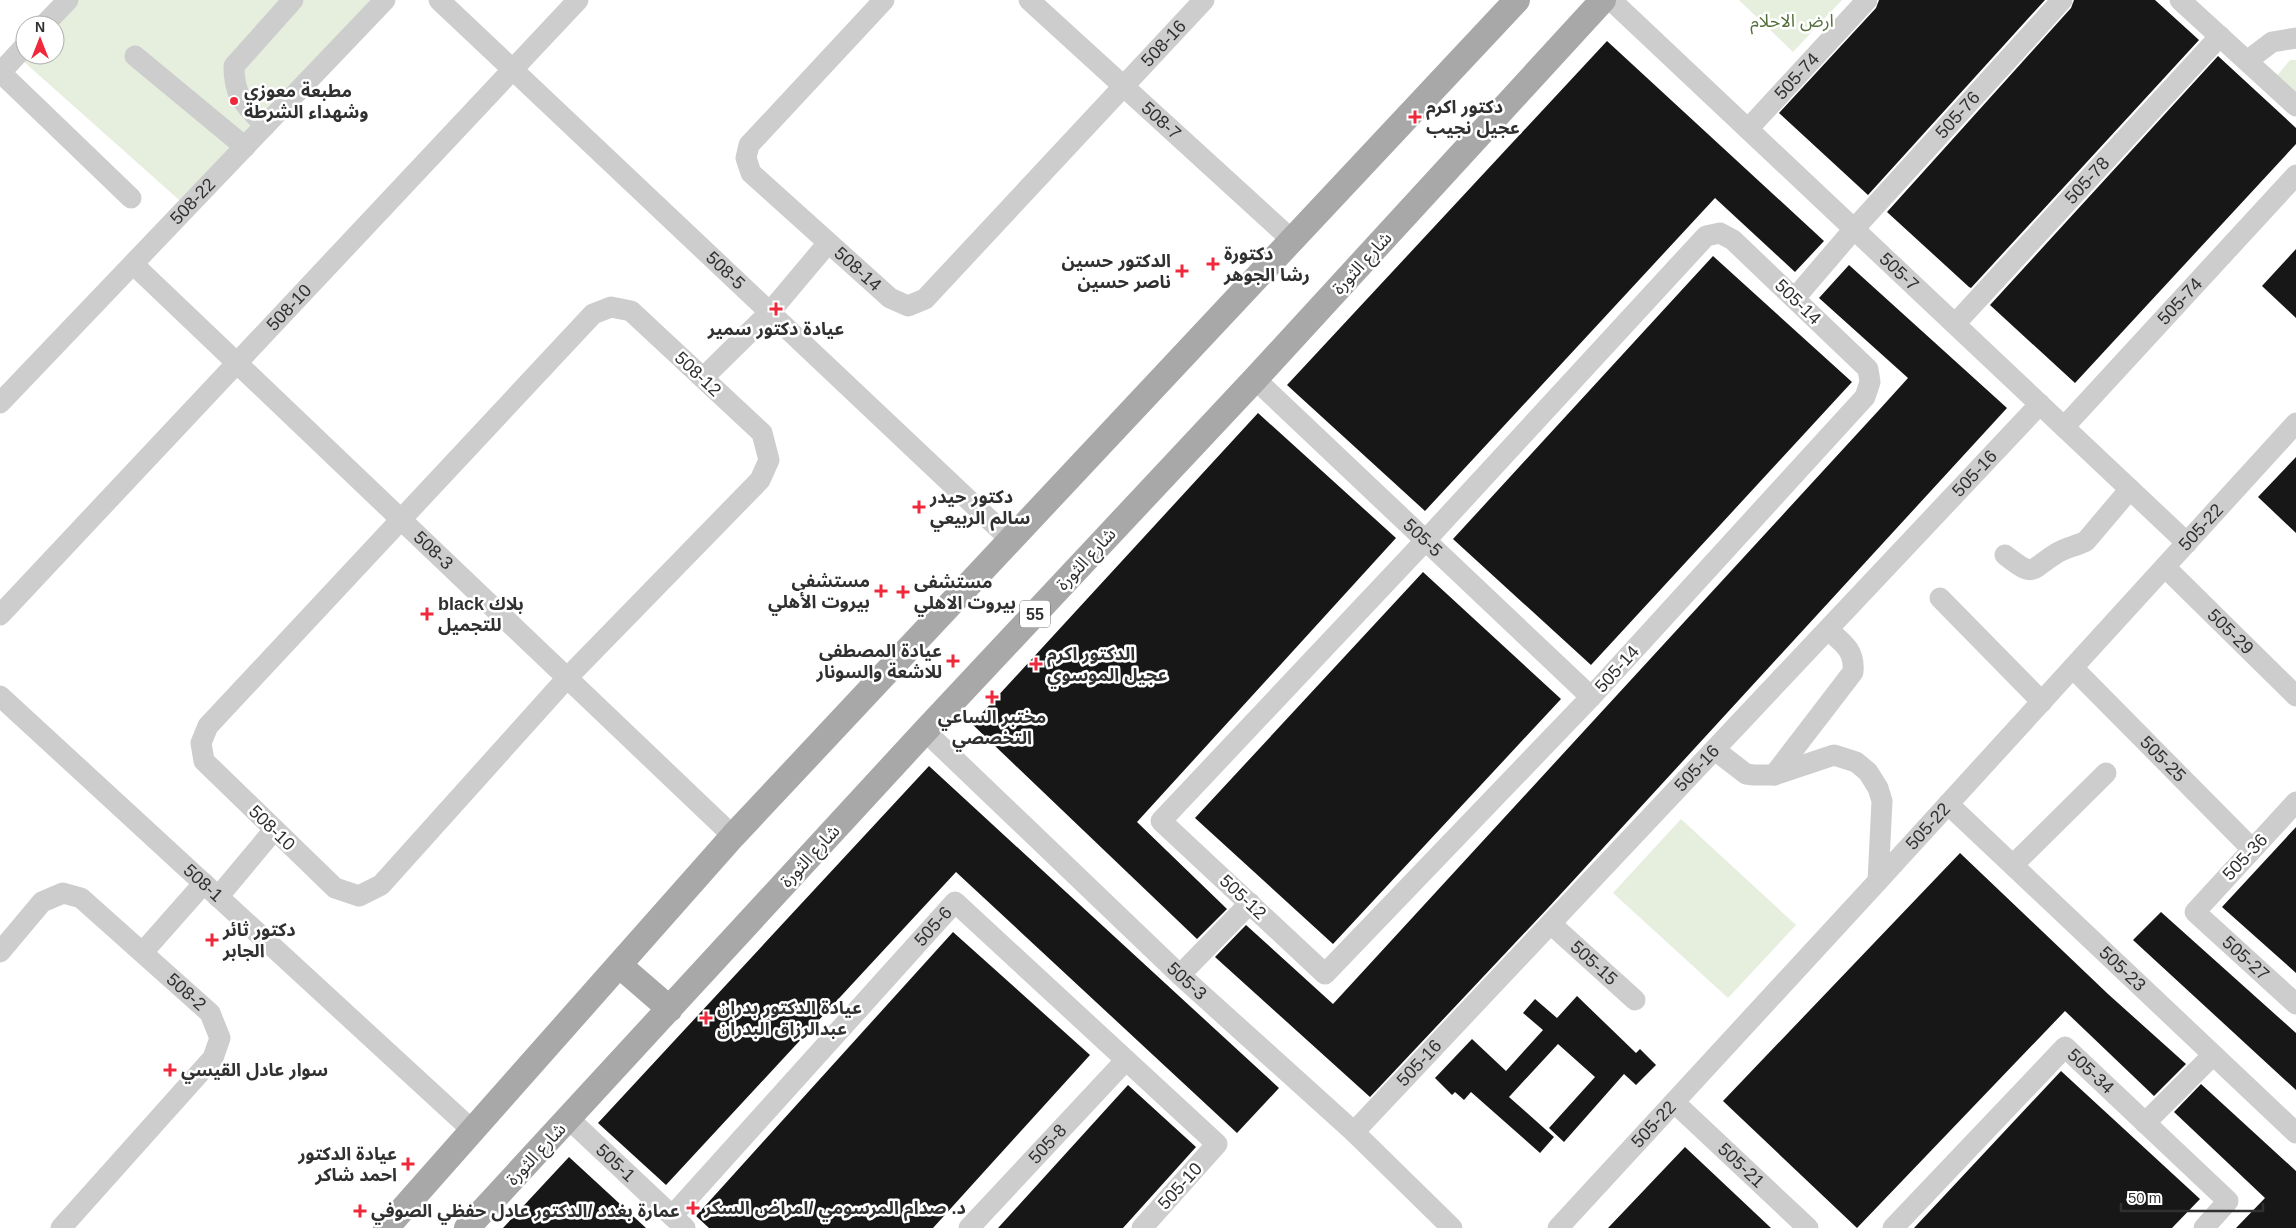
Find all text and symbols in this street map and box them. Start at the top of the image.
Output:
park label: ارض الاحلام [1750,11,1834,35]
north arrow [15,15,65,65]
street label: 508-16 [1137,16,1190,71]
text: N [35,19,45,35]
street label: 505-74 [1770,49,1823,103]
place label: مطبعة معوزي وشهداء الشرطة [244,81,368,123]
street label: 505-76 [1931,87,1984,142]
marker: مطبعة معوزي وشهداء الشرطة [228,95,240,107]
place label: دكتور اكرم عجيل نجيب [1426,97,1520,138]
street label: 508-7 [1137,98,1185,144]
marker: دكتور اكرم عجيل نجيب [1408,110,1422,124]
street label: 505-78 [2061,153,2113,208]
street label: 508-22 [166,174,219,228]
street label: شارع الثورة [1328,228,1399,301]
street label: 508-14 [830,243,885,295]
place label: دكتورة رشا الجوهر [1223,244,1310,286]
street label: 508-5 [702,247,749,294]
street label: 505-7 [1876,249,1923,295]
place label: الدكتور حسين ناصر حسين [1062,251,1171,293]
marker: دكتورة رشا الجوهر [1206,257,1220,271]
marker: الدكتور حسين ناصر حسين [1175,264,1189,278]
street label: 505-74 [2153,274,2206,329]
street label: 505-14 [1771,275,1825,329]
street label: 508-10 [263,280,315,335]
marker: عيادة دكتور سمير [769,302,783,316]
place label: عيادة دكتور سمير [707,319,844,340]
street label: 508-12 [671,348,725,400]
street label: 505-16 [1948,446,2001,501]
place label: دكتور حيدر سالم الربيعي [929,487,1030,532]
marker: دكتور حيدر سالم الربيعي [912,500,926,514]
street label: 505-22 [2175,500,2227,555]
street label: 505-5 [1399,515,1446,561]
street label: شارع الثورة [1052,524,1123,597]
street label: 508-3 [410,527,457,573]
place label: مستشفى بيروت الأهلي [768,571,870,616]
place label: مستشفى بيروت الاهلي [914,572,1016,617]
marker: مستشفى بيروت الأهلي [874,584,888,598]
marker: مستشفى بيروت الاهلي [896,585,910,599]
place label: black بلاك للتجميل [438,594,524,635]
road number: 55 [1020,600,1050,628]
street label: 505-29 [2204,605,2258,658]
marker: black بلاك للتجميل [420,607,434,621]
place label: عيادة المصطفى للاشعة والسونار [816,641,942,683]
street label: 505-14 [1591,641,1643,697]
place label: الدكتور اكرم عجيل الموسوي [1047,644,1168,689]
marker: عيادة المصطفى للاشعة والسونار [946,654,960,668]
marker: الدكتور اكرم عجيل الموسوي [1029,657,1043,671]
marker: مختبر الساعي التخصصي [985,690,999,704]
place label: مختبر الساعي التخصصي [938,707,1046,752]
street label: 505-25 [2136,732,2190,786]
street label: 505-16 [1670,741,1723,795]
street label: 505-22 [1902,799,1954,854]
street label: 508-10 [245,801,299,855]
street label: شارع الثورة [776,821,847,894]
street label: 505-36 [2219,830,2271,884]
street label: 508-1 [179,860,227,906]
street label: 505-12 [1216,871,1270,923]
street label: 505-6 [910,902,956,950]
place label: دكتور ثائر الجابر [222,920,296,962]
street label: 505-27 [2218,932,2273,985]
marker: دكتور ثائر الجابر [205,933,219,947]
street label: 505-15 [1567,937,1622,989]
street label: 505-23 [2095,942,2150,995]
street label: 505-3 [1163,958,1211,1004]
street label: 508-2 [163,969,210,1015]
place label: عيادة الدكتور بدران عبدالرزاق البدران [717,998,862,1040]
marker: عيادة الدكتور بدران عبدالرزاق البدران [699,1011,713,1025]
street label: 505-16 [1393,1036,1446,1090]
street label: 505-34 [2063,1045,2118,1098]
place label: سوار عادل القيسي [181,1060,328,1084]
marker: سوار عادل القيسي [163,1063,177,1077]
street label: 505-22 [1627,1097,1680,1152]
street label: شارع الثورة [502,1119,573,1192]
street label: 505-8 [1024,1120,1071,1168]
street label: 505-21 [1714,1139,1769,1192]
street label: 505-1 [592,1140,639,1186]
place label: عيادة الدكتور احمد شاكر [297,1144,397,1186]
marker: عيادة الدكتور احمد شاكر [401,1157,415,1171]
street label: 505-10 [1154,1158,1206,1214]
scale bar [2121,1180,2264,1212]
text: 50 m [2128,1189,2161,1206]
place label: د. صدام المرسومي /امراض السكر [703,1198,966,1222]
place label: عمارة بغدد /الدكتور عادل حفظي الصوفي [371,1201,680,1225]
marker: د. صدام المرسومي /امراض السكر [686,1201,700,1215]
marker: عمارة بغدد /الدكتور عادل حفظي الصوفي [353,1204,367,1218]

